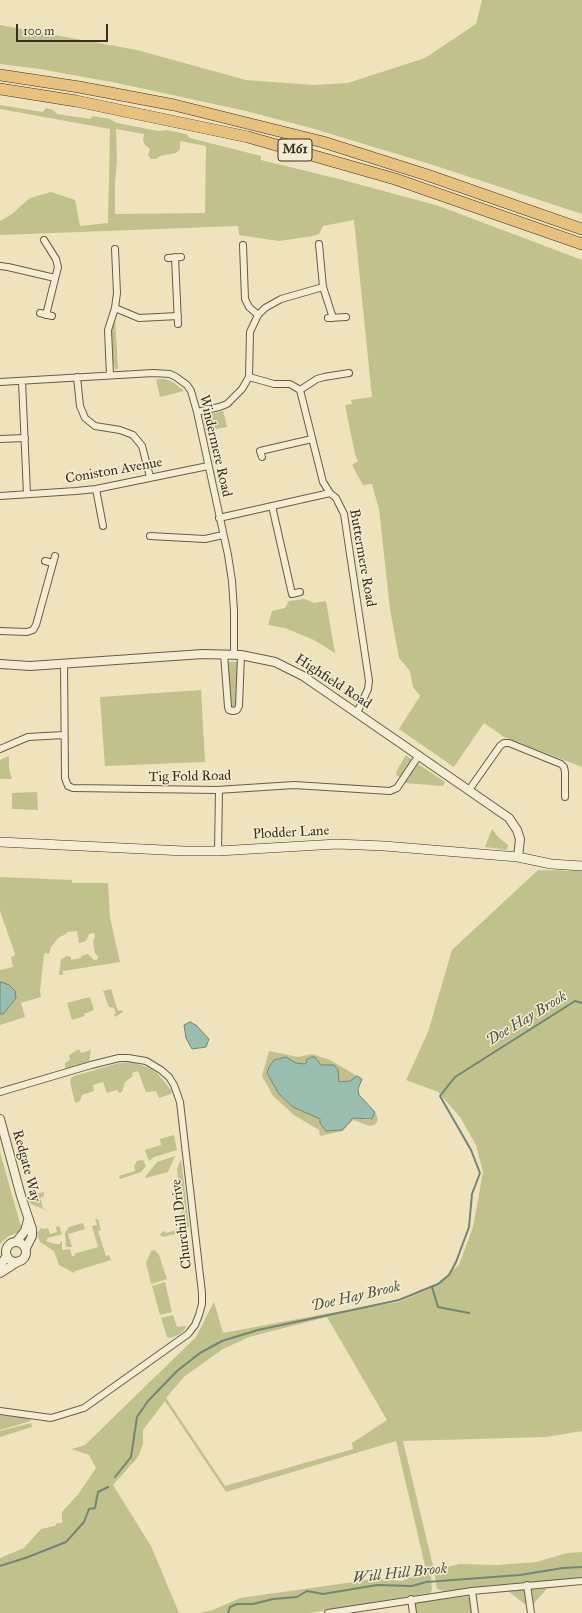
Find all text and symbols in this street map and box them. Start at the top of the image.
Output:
scale bar [18,16,110,42]
text: 100 m [23,24,54,38]
road number: M61 [278,139,312,161]
street label: Windermere Road [195,393,235,499]
street label: Coniston Avenue [64,454,164,488]
street label: Buttermere Road [345,508,379,608]
street label: Highfield Road [292,651,374,713]
street label: Tig Fold Road [149,768,231,786]
street label: Plodder Lane [252,823,330,843]
water label: Doe Hay Brook [483,988,571,1050]
street label: Redgate Way [8,1128,44,1204]
street label: Churchill Drive [168,1178,196,1270]
water label: Doe Hay Brook [310,1278,402,1316]
water label: Will Hill Brook [352,1560,448,1588]

